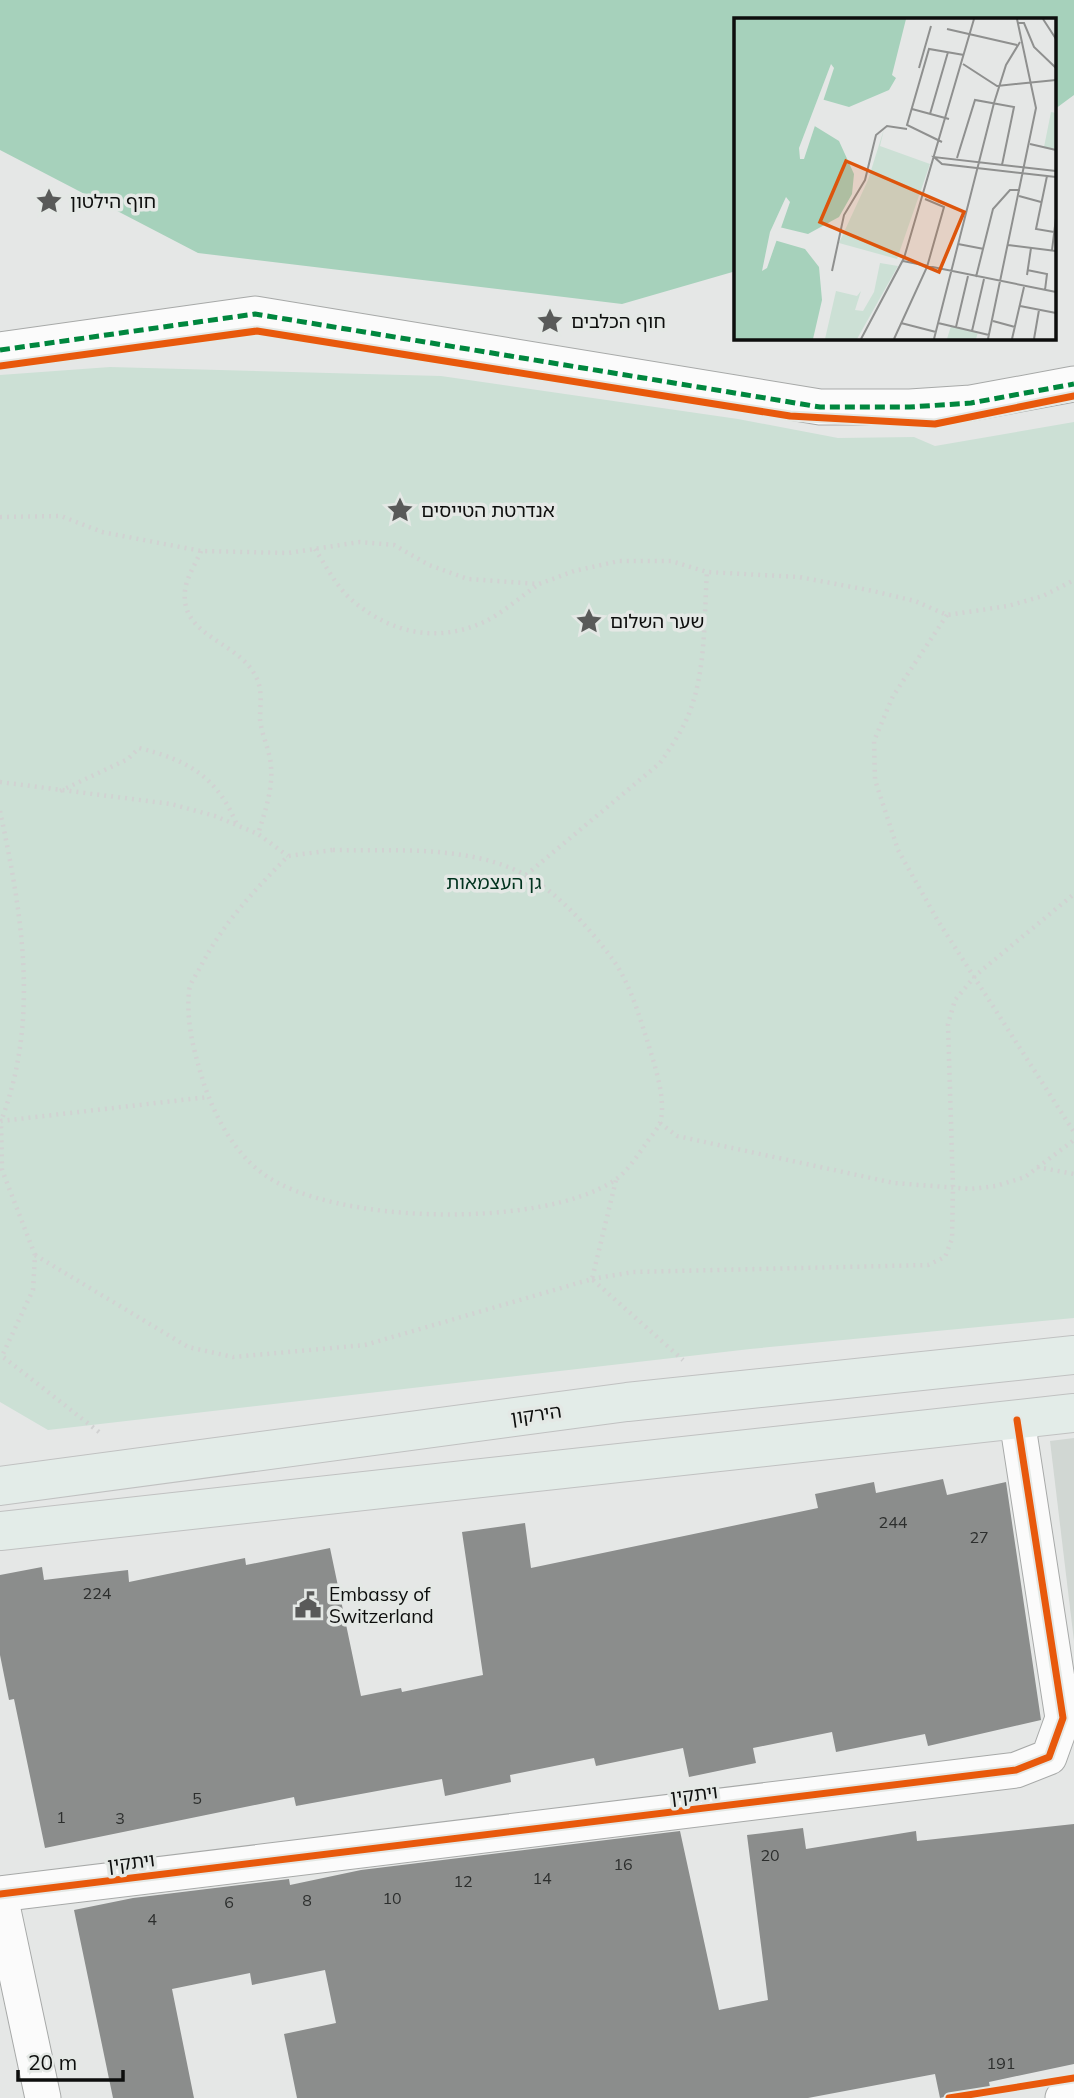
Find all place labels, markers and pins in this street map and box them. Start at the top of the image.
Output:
place icon: חוף הילטון [34,186,64,216]
place label: חוף הילטון [70,189,156,213]
place icon: חוף הכלבים [535,306,565,336]
place label: חוף הכלבים [571,309,666,333]
place icon: אנדרטת הטייסים [385,495,415,525]
place label: אנדרטת הטייסים [421,498,555,522]
place icon: שער השלום [574,606,604,636]
place label: שער השלום [610,609,704,633]
place label: Embassy of Switzerland [329,1582,434,1628]
public building icon: Embassy of Switzerland [293,1590,323,1620]

